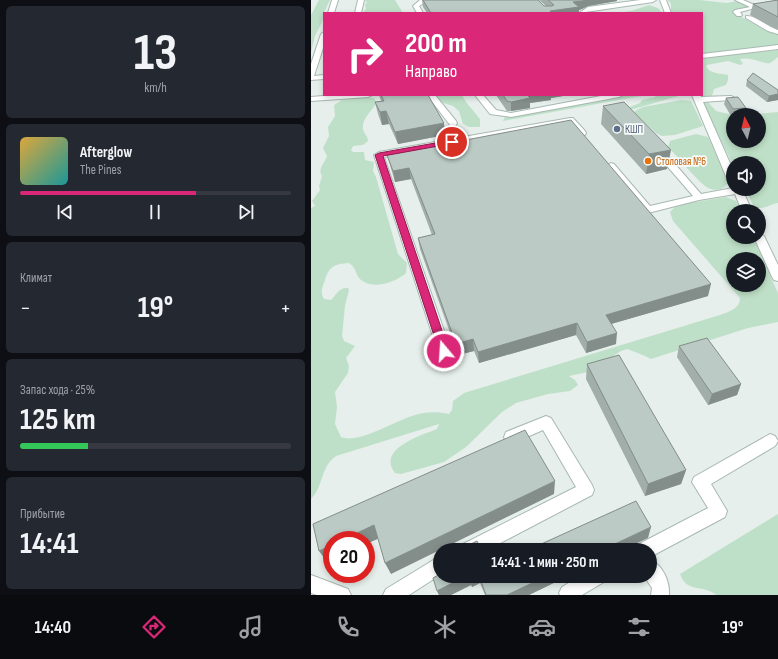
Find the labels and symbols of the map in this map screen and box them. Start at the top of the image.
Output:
north arrow [726,108,766,148]
place label: КШП [625,123,643,136]
marker: КШП [612,124,622,134]
pin [435,125,469,159]
place label: Столовая №6 [656,155,706,168]
marker: Столовая №6 [643,156,653,166]
position arrow [423,330,465,372]
speed limit sign: 20 [323,531,375,583]

